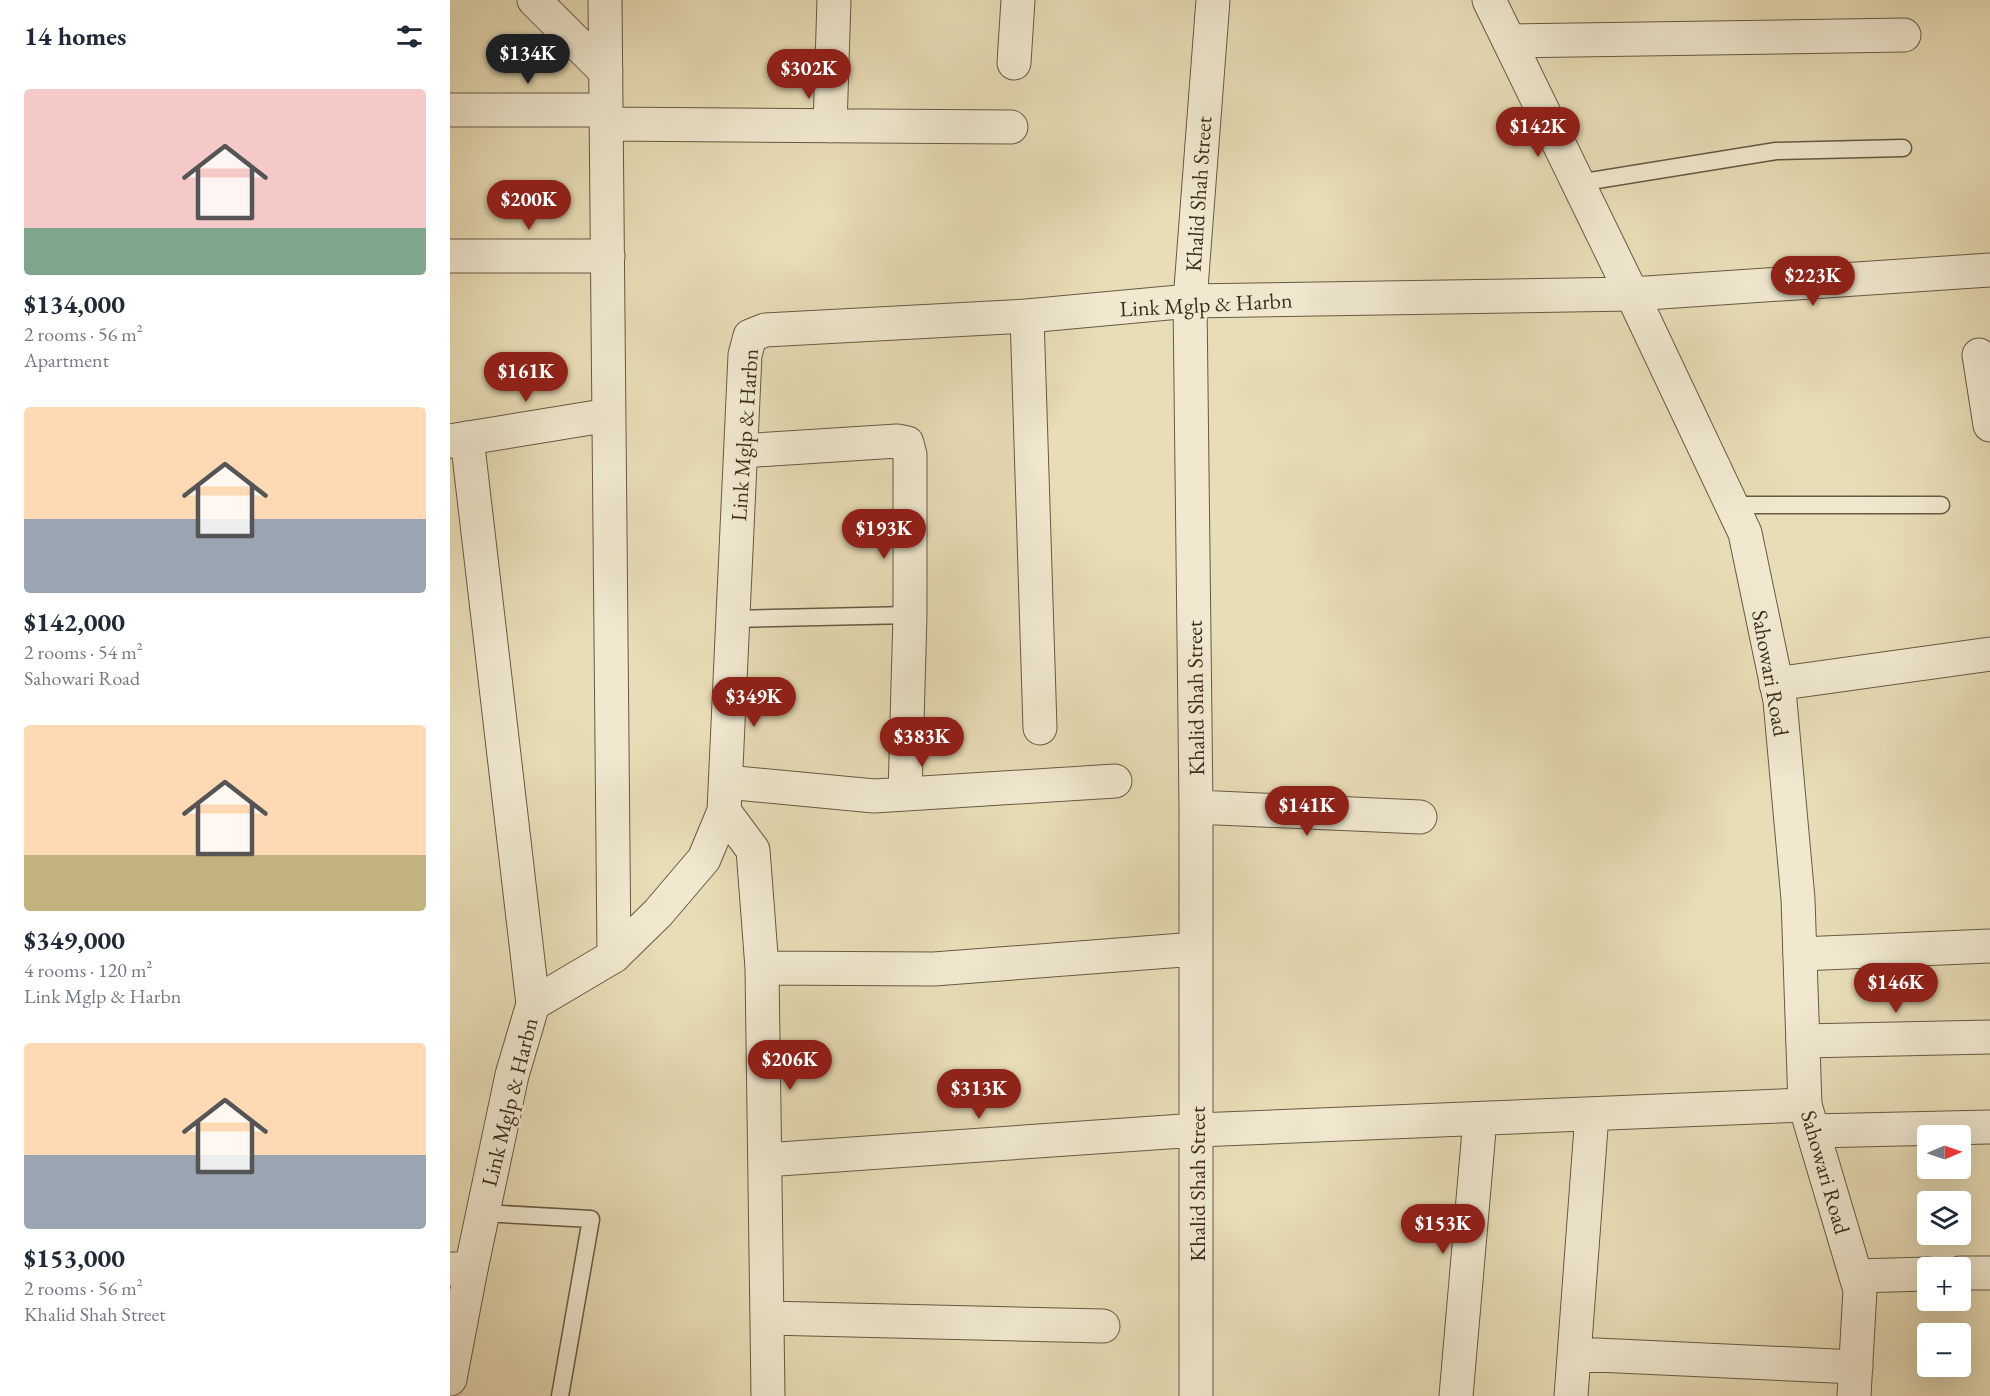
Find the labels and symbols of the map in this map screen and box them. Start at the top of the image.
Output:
pin: $134K [486,34,570,85]
pin: $302K [767,49,851,100]
pin: $142K [1496,107,1580,158]
street label: Khalid Shah Street [1179,115,1218,273]
pin: $200K [487,180,571,231]
pin: $223K [1771,256,1855,307]
street label: Link Mglp & Harbn [1119,285,1294,324]
street label: Link Mglp & Harbn [724,347,765,522]
pin: $161K [484,352,568,403]
pin: $193K [842,509,926,560]
street label: Sahowari Road [1745,608,1796,739]
street label: Khalid Shah Street [1180,620,1211,776]
pin: $349K [712,677,796,728]
pin: $383K [880,717,964,768]
pin: $141K [1265,786,1349,837]
pin: $146K [1854,963,1938,1014]
street label: Link Mglp & Harbn [474,1014,545,1190]
pin: $206K [748,1040,832,1091]
pin: $313K [937,1069,1021,1120]
street label: Khalid Shah Street [1183,1106,1212,1262]
street label: Sahowari Road [1794,1107,1857,1238]
north arrow [1917,1125,1971,1179]
pin: $153K [1401,1204,1485,1255]

